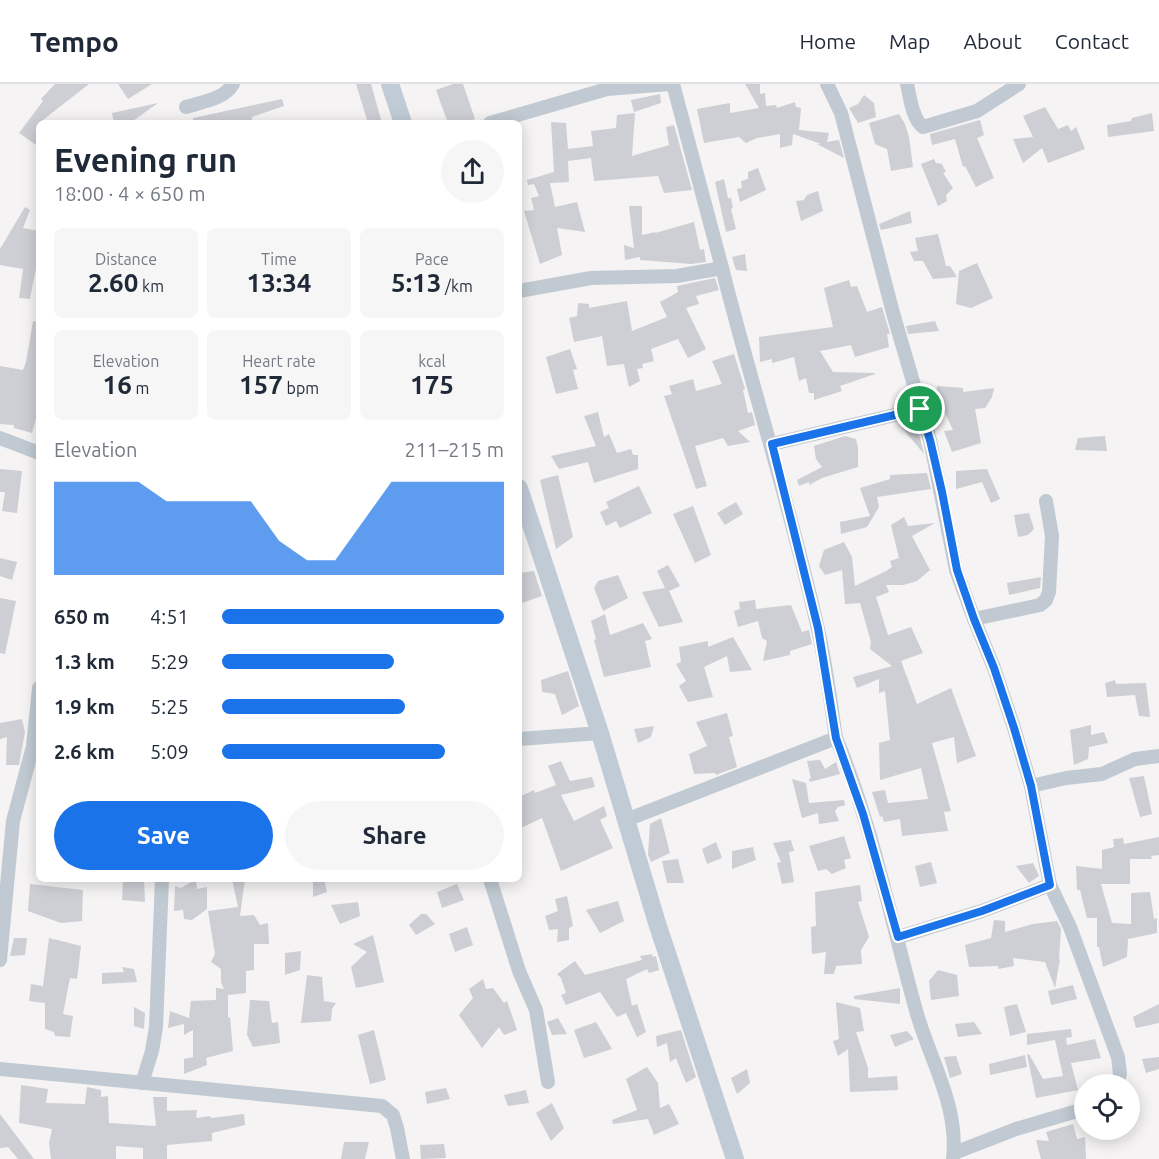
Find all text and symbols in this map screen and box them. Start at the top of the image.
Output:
text: Tempo [30,26,119,57]
text: Home [799,29,856,53]
text: Map [889,29,930,53]
text: About [963,29,1022,53]
text: Contact [1055,29,1129,53]
button: share [441,140,504,203]
text: Evening run [54,141,237,178]
text: 18:00 · 4 × 650 m [54,182,206,205]
text: Distance [95,250,157,268]
text: Time [261,250,297,268]
text: Pace [415,250,449,268]
text: 2.60 [88,268,138,297]
text: 13:34 [246,268,312,297]
text: 5:13 [391,268,441,297]
text: km [138,277,164,295]
text: /km [441,277,473,295]
text: Elevation [93,352,159,370]
text: Heart rate [242,352,316,370]
text: kcal [418,352,446,370]
text: 16 [103,370,132,399]
text: 157 [239,370,283,399]
text: 175 [410,370,454,399]
text: m [132,379,149,397]
text: bpm [283,379,319,397]
pin [894,383,945,434]
icon: arrive [903,392,936,425]
text: Elevation [54,438,137,461]
text: 211–215 m [405,438,504,461]
text: 650 m [54,605,110,628]
text: 4:51 [150,605,189,628]
text: 1.3 km [54,650,115,673]
text: 5:29 [150,650,189,673]
text: 1.9 km [54,695,115,718]
text: 5:25 [150,695,189,718]
text: 2.6 km [54,740,115,763]
text: 5:09 [150,740,189,763]
button: Save [54,801,273,870]
button: Share [285,801,504,870]
map controls [1074,1074,1140,1140]
button: locate [1074,1074,1140,1140]

